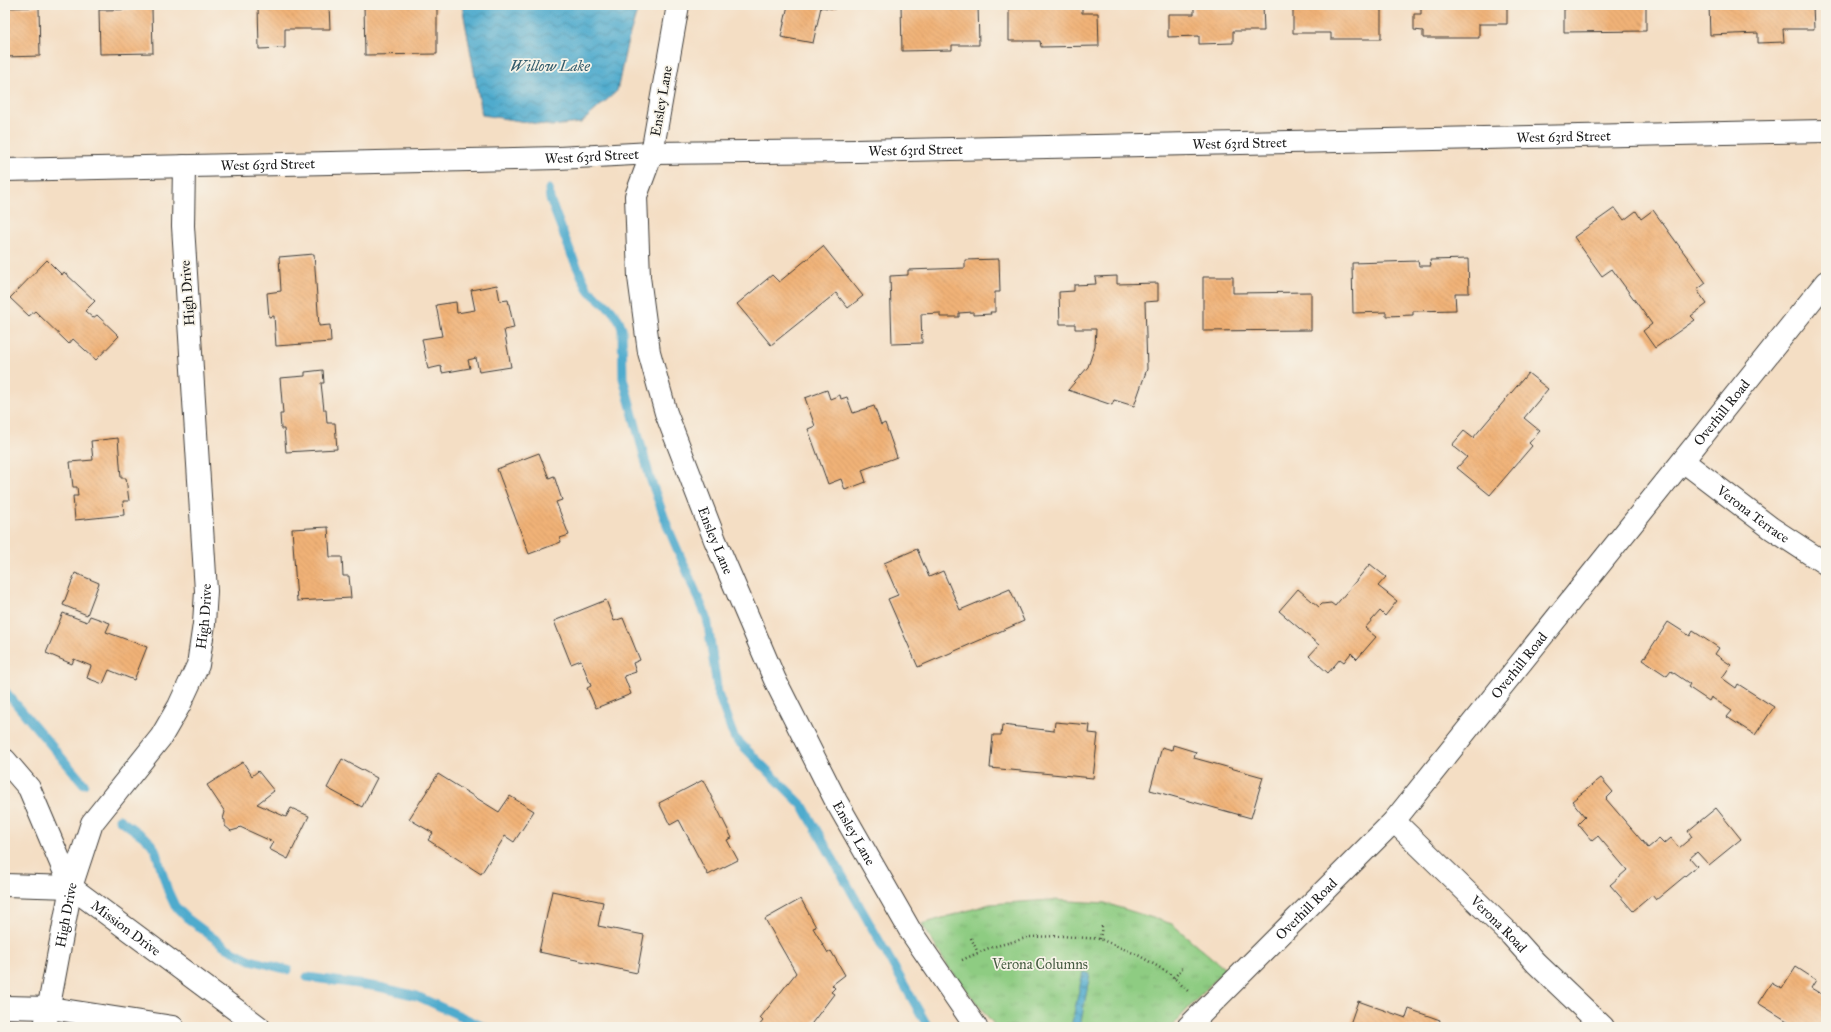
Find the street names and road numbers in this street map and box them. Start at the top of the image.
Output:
street label: Ensley Lane [647,64,676,138]
street label: West 63rd Street [1516,127,1611,146]
street label: West 63rd Street [1192,134,1287,153]
street label: West 63rd Street [868,141,963,160]
street label: West 63rd Street [544,146,640,167]
street label: West 63rd Street [220,155,315,174]
street label: High Drive [177,259,198,326]
street label: Overhill Road [1690,376,1754,449]
street label: Verona Terrace [1713,481,1793,547]
street label: Ensley Lane [694,504,737,577]
street label: High Drive [192,583,215,650]
street label: Overhill Road [1488,629,1551,702]
street label: Ensley Lane [829,798,879,869]
street label: Overhill Road [1272,875,1341,944]
street label: High Drive [52,880,81,949]
street label: Verona Road [1466,892,1530,956]
street label: Mission Drive [88,897,164,960]

